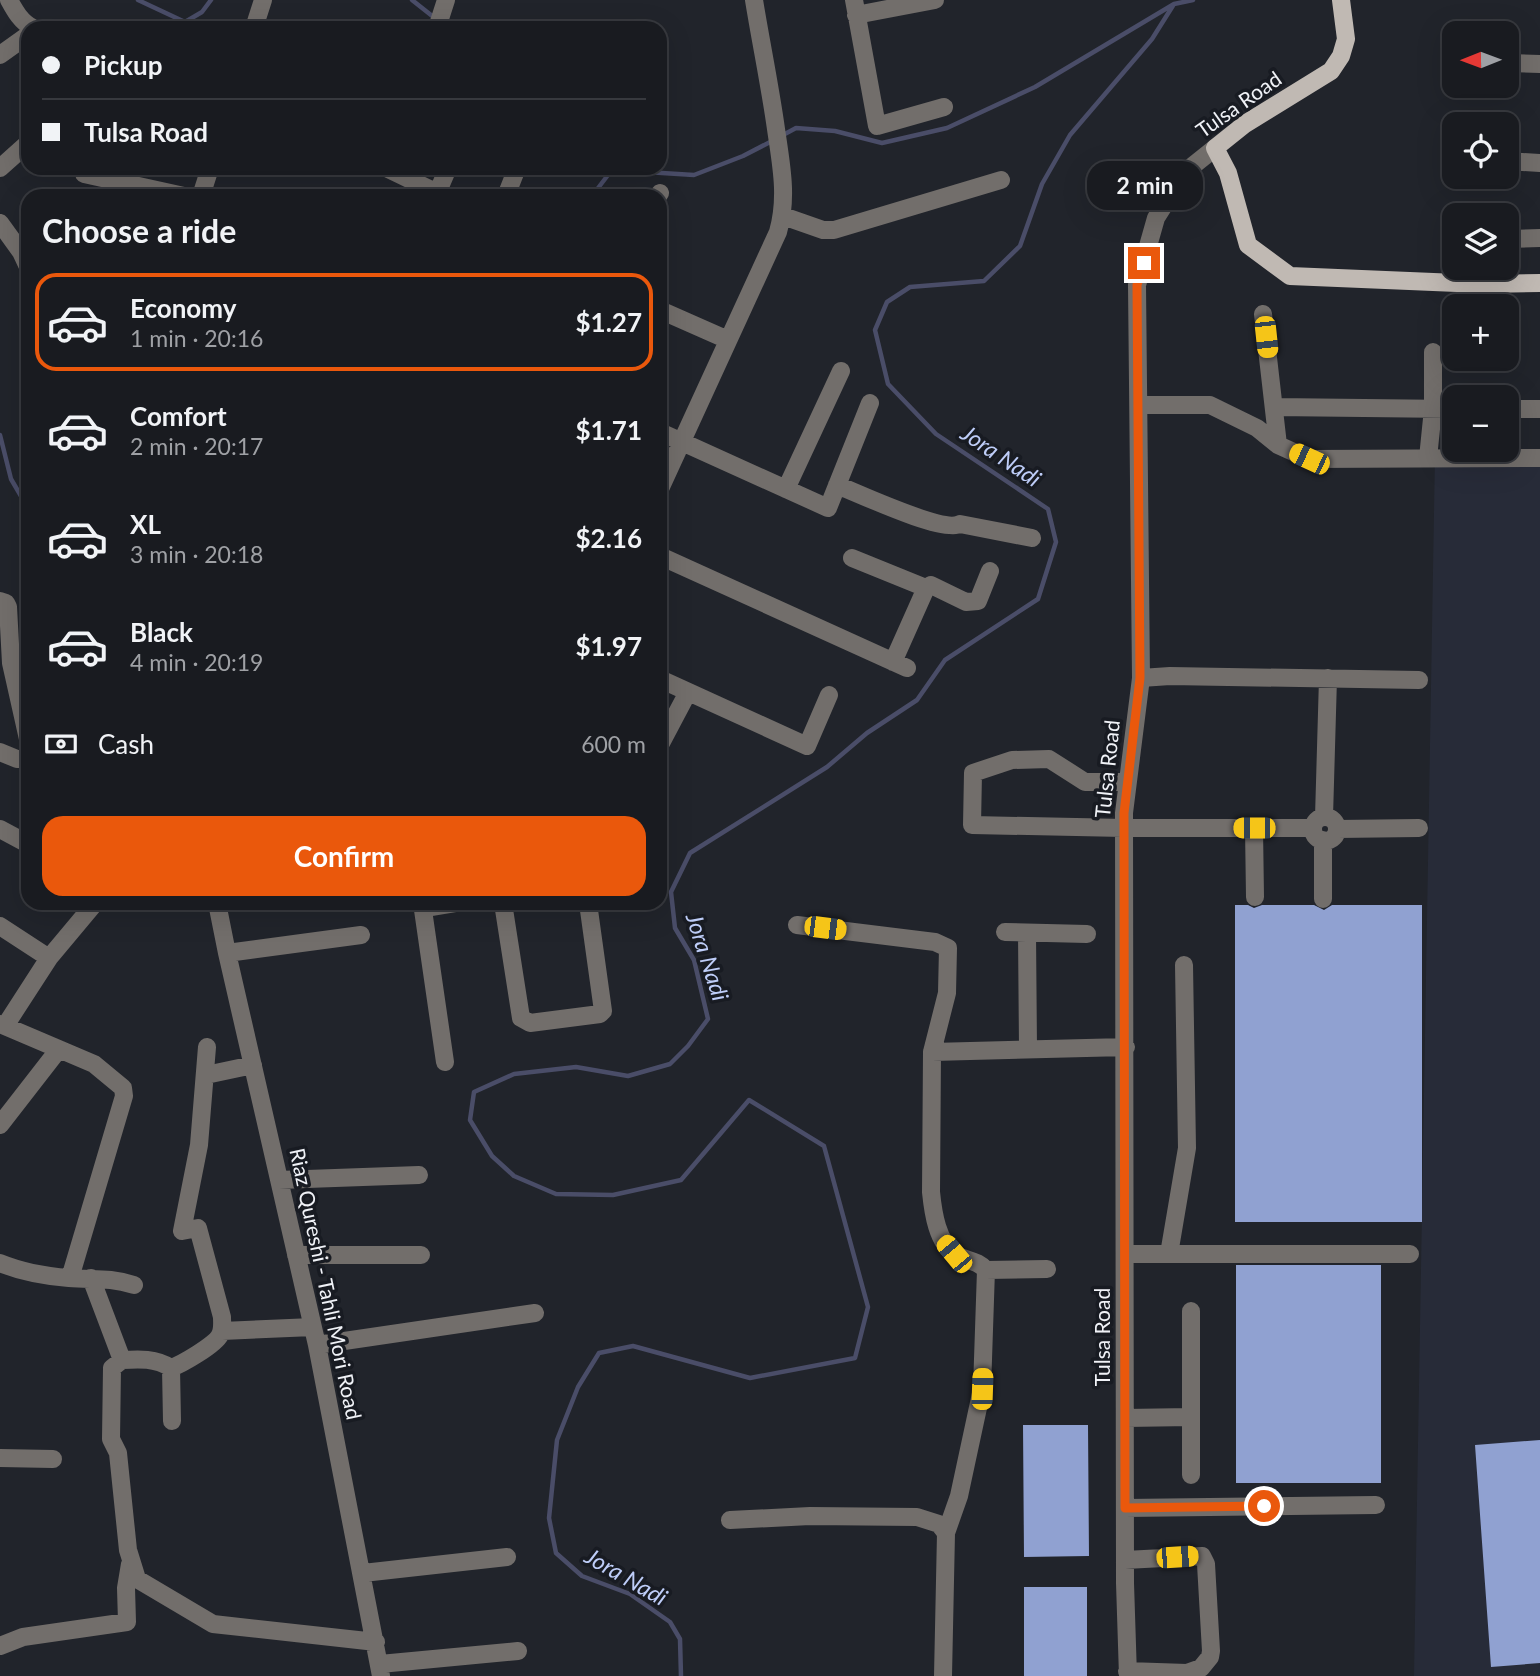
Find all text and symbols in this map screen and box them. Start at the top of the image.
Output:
north arrow [1442,21,1519,98]
map controls [1442,21,1519,462]
text: Pickup [84,49,163,81]
street label: Tulsa Road [1191,65,1286,142]
button: locate [1442,112,1519,189]
text: Tulsa Road [84,116,208,148]
callout: 2 min [1086,162,1202,210]
text: 2 min [1116,171,1174,199]
button: layers [1442,203,1519,280]
text: Choose a ride [42,211,236,250]
route end [1128,247,1160,279]
icon: car [46,291,109,354]
text: Economy [130,292,236,324]
button: + [1442,294,1519,371]
text: $1.27 [576,306,642,338]
car [1254,315,1279,359]
text: 1 min · 20:16 [130,324,263,352]
button: − [1442,385,1519,462]
icon: car [46,399,109,462]
text: Comfort [130,400,227,432]
text: $1.71 [576,414,642,446]
water label: Jora Nadi [955,418,1047,492]
text: 2 min · 20:17 [130,432,263,460]
car [1286,441,1333,477]
icon: car [46,507,109,570]
text: XL [130,508,161,540]
text: $2.16 [576,522,642,554]
text: 3 min · 20:18 [130,540,263,568]
icon: car [46,615,109,678]
text: Black [130,616,193,648]
text: $1.97 [576,630,642,662]
text: 4 min · 20:19 [130,648,263,676]
street label: Tulsa Road [1089,719,1124,819]
icon: cash [42,725,80,763]
text: Cash [98,728,154,760]
text: 600 m [581,730,646,758]
button: Confirm [42,816,646,896]
car [1234,818,1276,839]
water label: Jora Nadi [680,908,735,1004]
car [803,915,848,941]
street label: Riaz Qureshi - Tahli Mori Road [285,1146,367,1422]
car [933,1231,976,1277]
street label: Tulsa Road [1089,1288,1114,1386]
car [971,1368,994,1410]
route start [1248,1490,1280,1522]
water label: Jora Nadi [580,1541,673,1611]
car [1156,1545,1199,1569]

